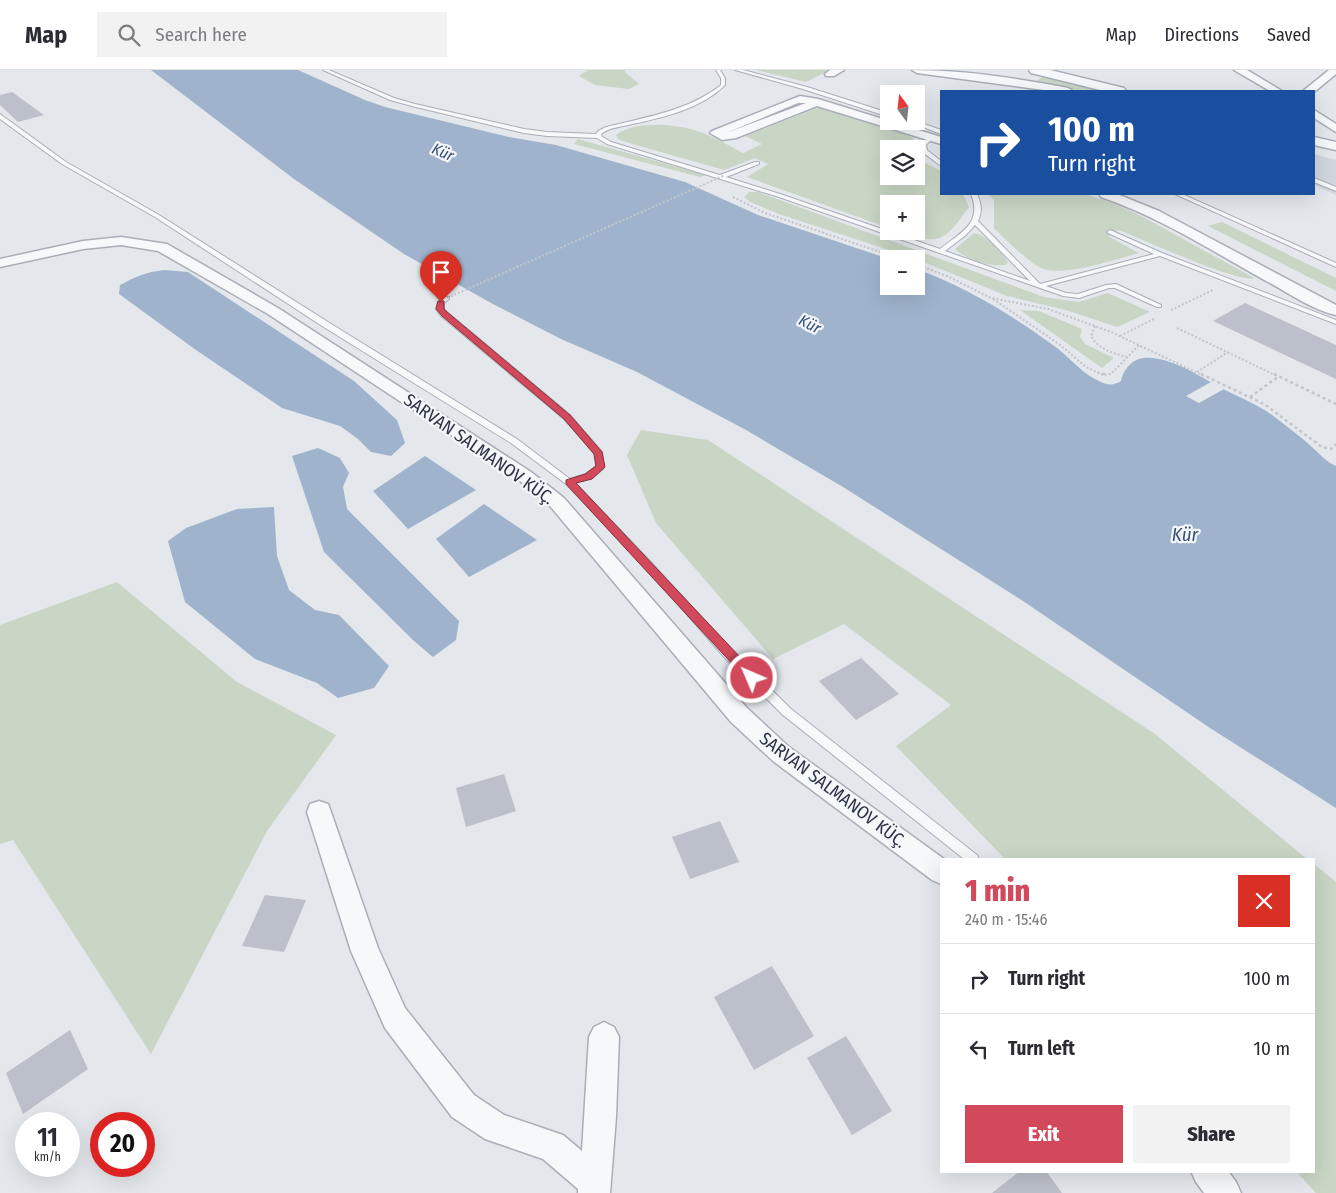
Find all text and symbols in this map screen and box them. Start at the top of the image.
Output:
search box [97,12,447,57]
text: Map [25,21,67,49]
icon: search [115,21,143,49]
text: Search here [155,23,247,46]
text: Map [1105,24,1137,46]
text: Directions [1165,24,1239,46]
text: Saved [1267,24,1311,46]
north arrow [880,85,925,130]
map controls [880,85,925,295]
text: 100 m [1048,108,1135,150]
icon: right [965,110,1030,175]
water label: Kür [429,139,457,165]
button: layers [880,140,925,185]
text: Turn right [1048,150,1136,177]
button: + [880,195,925,240]
button: − [880,250,925,295]
pin [420,251,462,302]
icon: arrive [427,258,455,286]
water label: Kür [796,310,825,338]
street label: SARVAN SALMANOV KÜÇ. [400,389,559,509]
water label: Kür [1172,523,1200,546]
position arrow [725,651,777,703]
street label: SARVAN SALMANOV KÜÇ. [755,728,911,853]
text: 1 min [965,873,1030,909]
button: close [1238,875,1290,927]
text: 240 m · 15:46 [965,910,1047,929]
icon: right [965,965,993,993]
text: Turn right [1008,967,1085,990]
text: 100 m [1244,967,1290,990]
icon: left [965,1035,993,1063]
text: Turn left [1008,1037,1075,1060]
text: 10 m [1254,1037,1290,1060]
button: Exit [965,1105,1123,1163]
button: Share [1133,1105,1290,1163]
speed limit sign: 20 [90,1112,155,1177]
text: 11 [37,1123,58,1153]
text: km/h [34,1150,61,1164]

